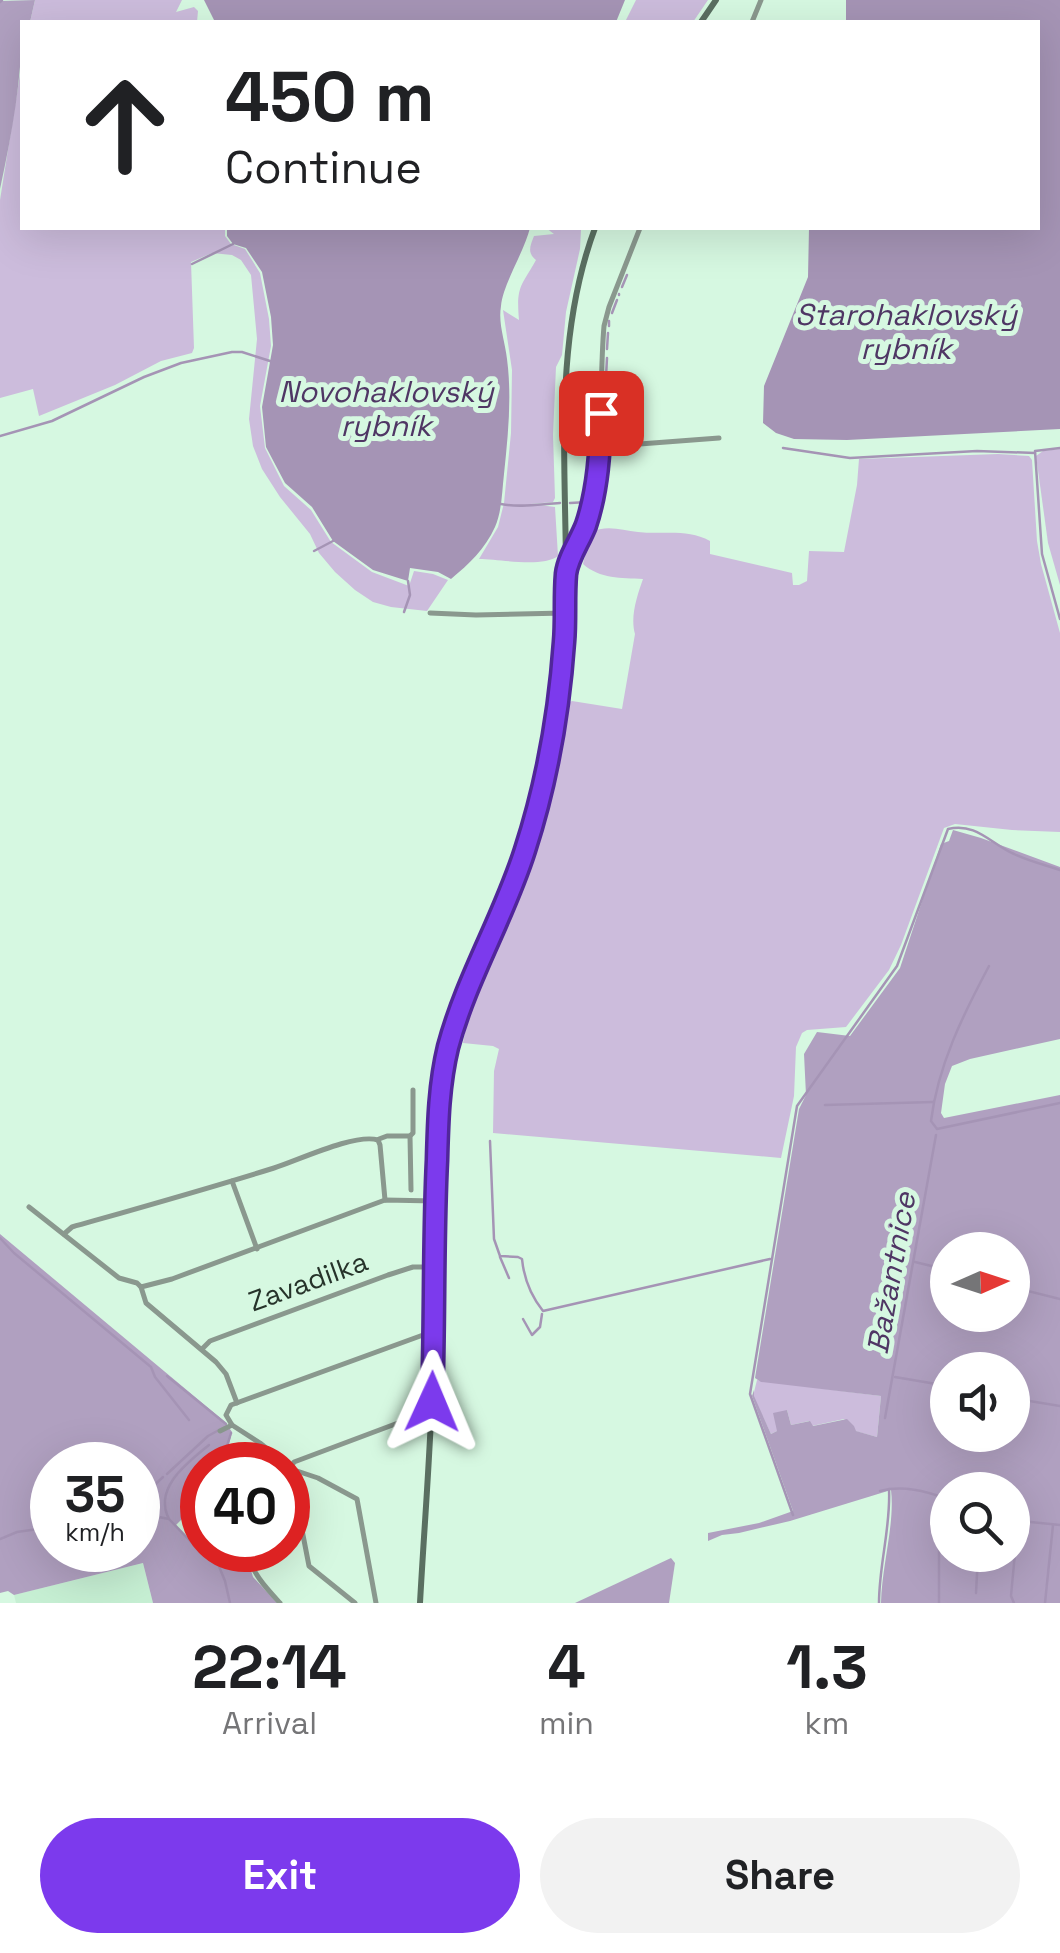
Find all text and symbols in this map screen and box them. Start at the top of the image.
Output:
text: 450 m [225,52,434,141]
icon: ahead [60,60,190,190]
text: Continue [225,139,422,196]
water label: Starohaklovský rybník [795,295,1019,368]
pin [559,371,644,456]
water label: Novohaklovský rybník [278,372,495,445]
icon: arrive [574,386,629,441]
water label: Bažantnice [858,1188,925,1357]
north arrow [930,1232,1030,1332]
map controls [930,1232,1030,1572]
street label: Zavadilka [243,1243,373,1319]
position arrow [380,1350,484,1454]
button: sound [930,1352,1030,1452]
speed limit sign: 40 [180,1442,310,1572]
text: 35 [65,1463,125,1527]
button: search [930,1472,1030,1572]
text: km/h [65,1516,125,1548]
text: 22:14 [192,1629,347,1706]
text: 4 [547,1629,586,1706]
text: 1.3 [786,1629,868,1706]
text: Arrival [222,1703,317,1743]
text: min [539,1703,594,1743]
text: km [805,1703,849,1743]
button: Exit [40,1818,520,1933]
button: Share [540,1818,1020,1933]

